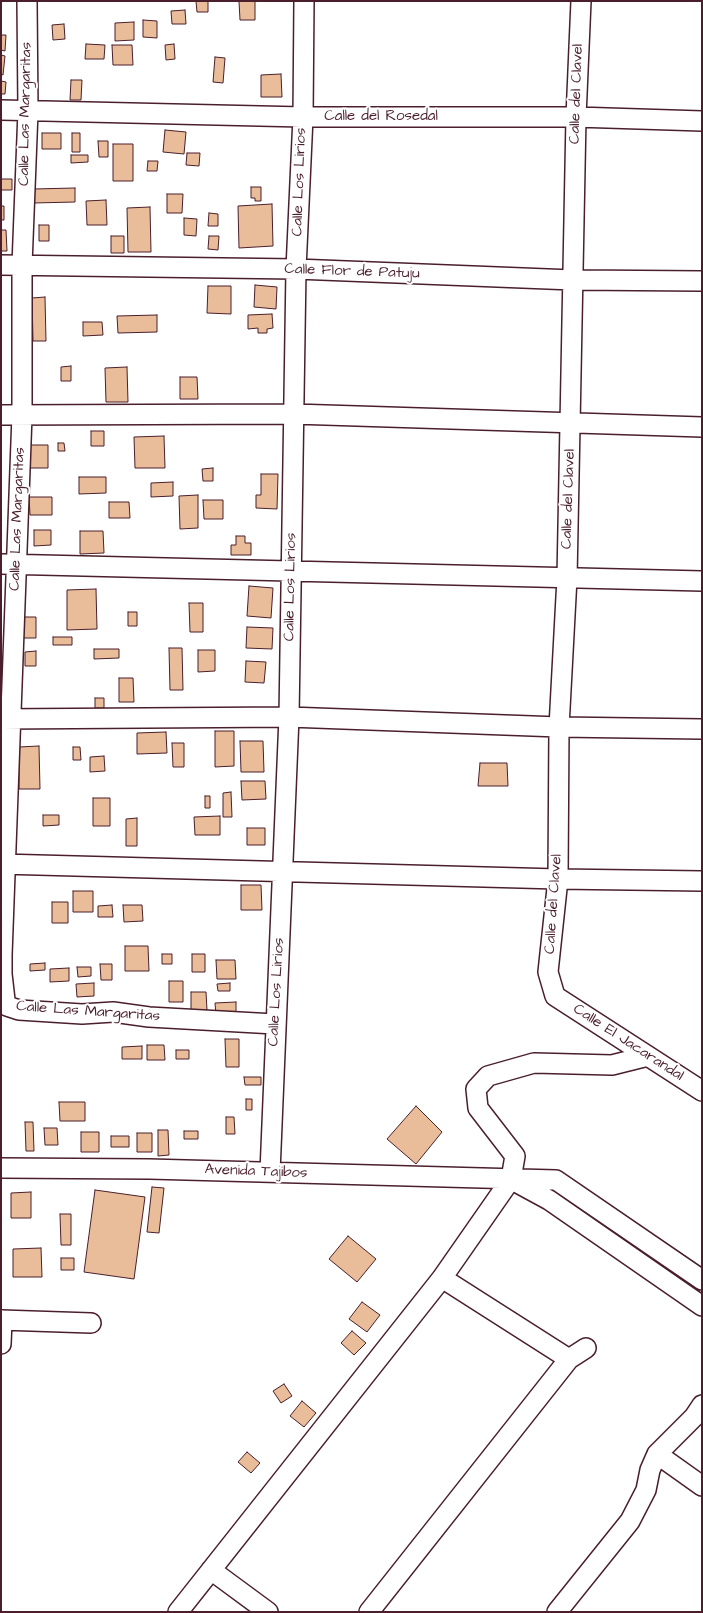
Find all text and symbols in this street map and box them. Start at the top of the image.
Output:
street label: Calle Las Margaritas [16,42,36,186]
street label: Calle del Clavel [566,44,588,144]
street label: Calle del Rosedal [324,108,438,126]
street label: Calle Los Lirios [289,127,311,237]
street label: Calle Flor de Patuju [284,261,420,283]
street label: Calle Las Margaritas [6,447,30,591]
street label: Calle del Clavel [558,449,580,549]
street label: Calle Los Lirios [281,533,301,641]
street label: Calle del Clavel [542,853,566,955]
street label: Calle Los Lirios [265,937,289,1047]
street label: Calle Las Margaritas [15,998,161,1026]
street label: Calle El Jacarandal [569,1001,687,1085]
street label: Avenida Tajibos [204,1161,308,1183]

